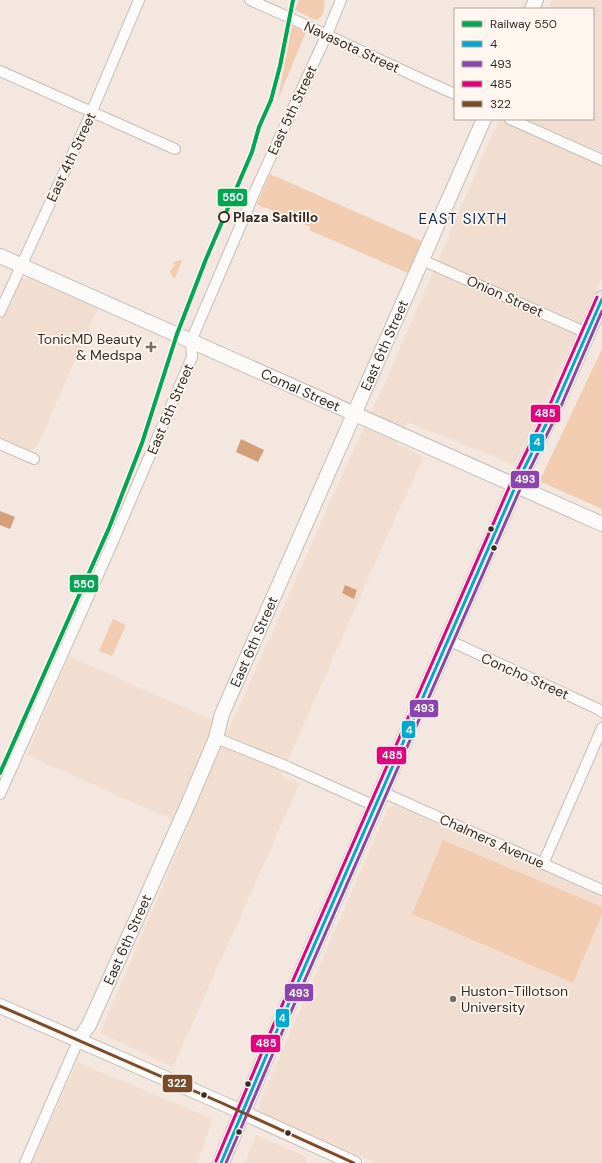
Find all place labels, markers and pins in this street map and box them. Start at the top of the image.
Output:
place label: Plaza Saltillo [233,208,318,226]
marker: Plaza Saltillo [218,211,230,223]
place label: TonicMD Beauty & Medspa [37,330,142,364]
marker: TonicMD Beauty & Medspa [145,341,157,353]
unlabelled marker [486,524,496,534]
unlabelled marker [489,543,499,553]
place label: Huston-Tillotson University [461,982,568,1016]
marker: Huston-Tillotson University [448,994,458,1004]
unlabelled marker [243,1079,253,1089]
unlabelled marker [199,1090,209,1100]
unlabelled marker [234,1127,244,1137]
unlabelled marker [283,1128,293,1138]

